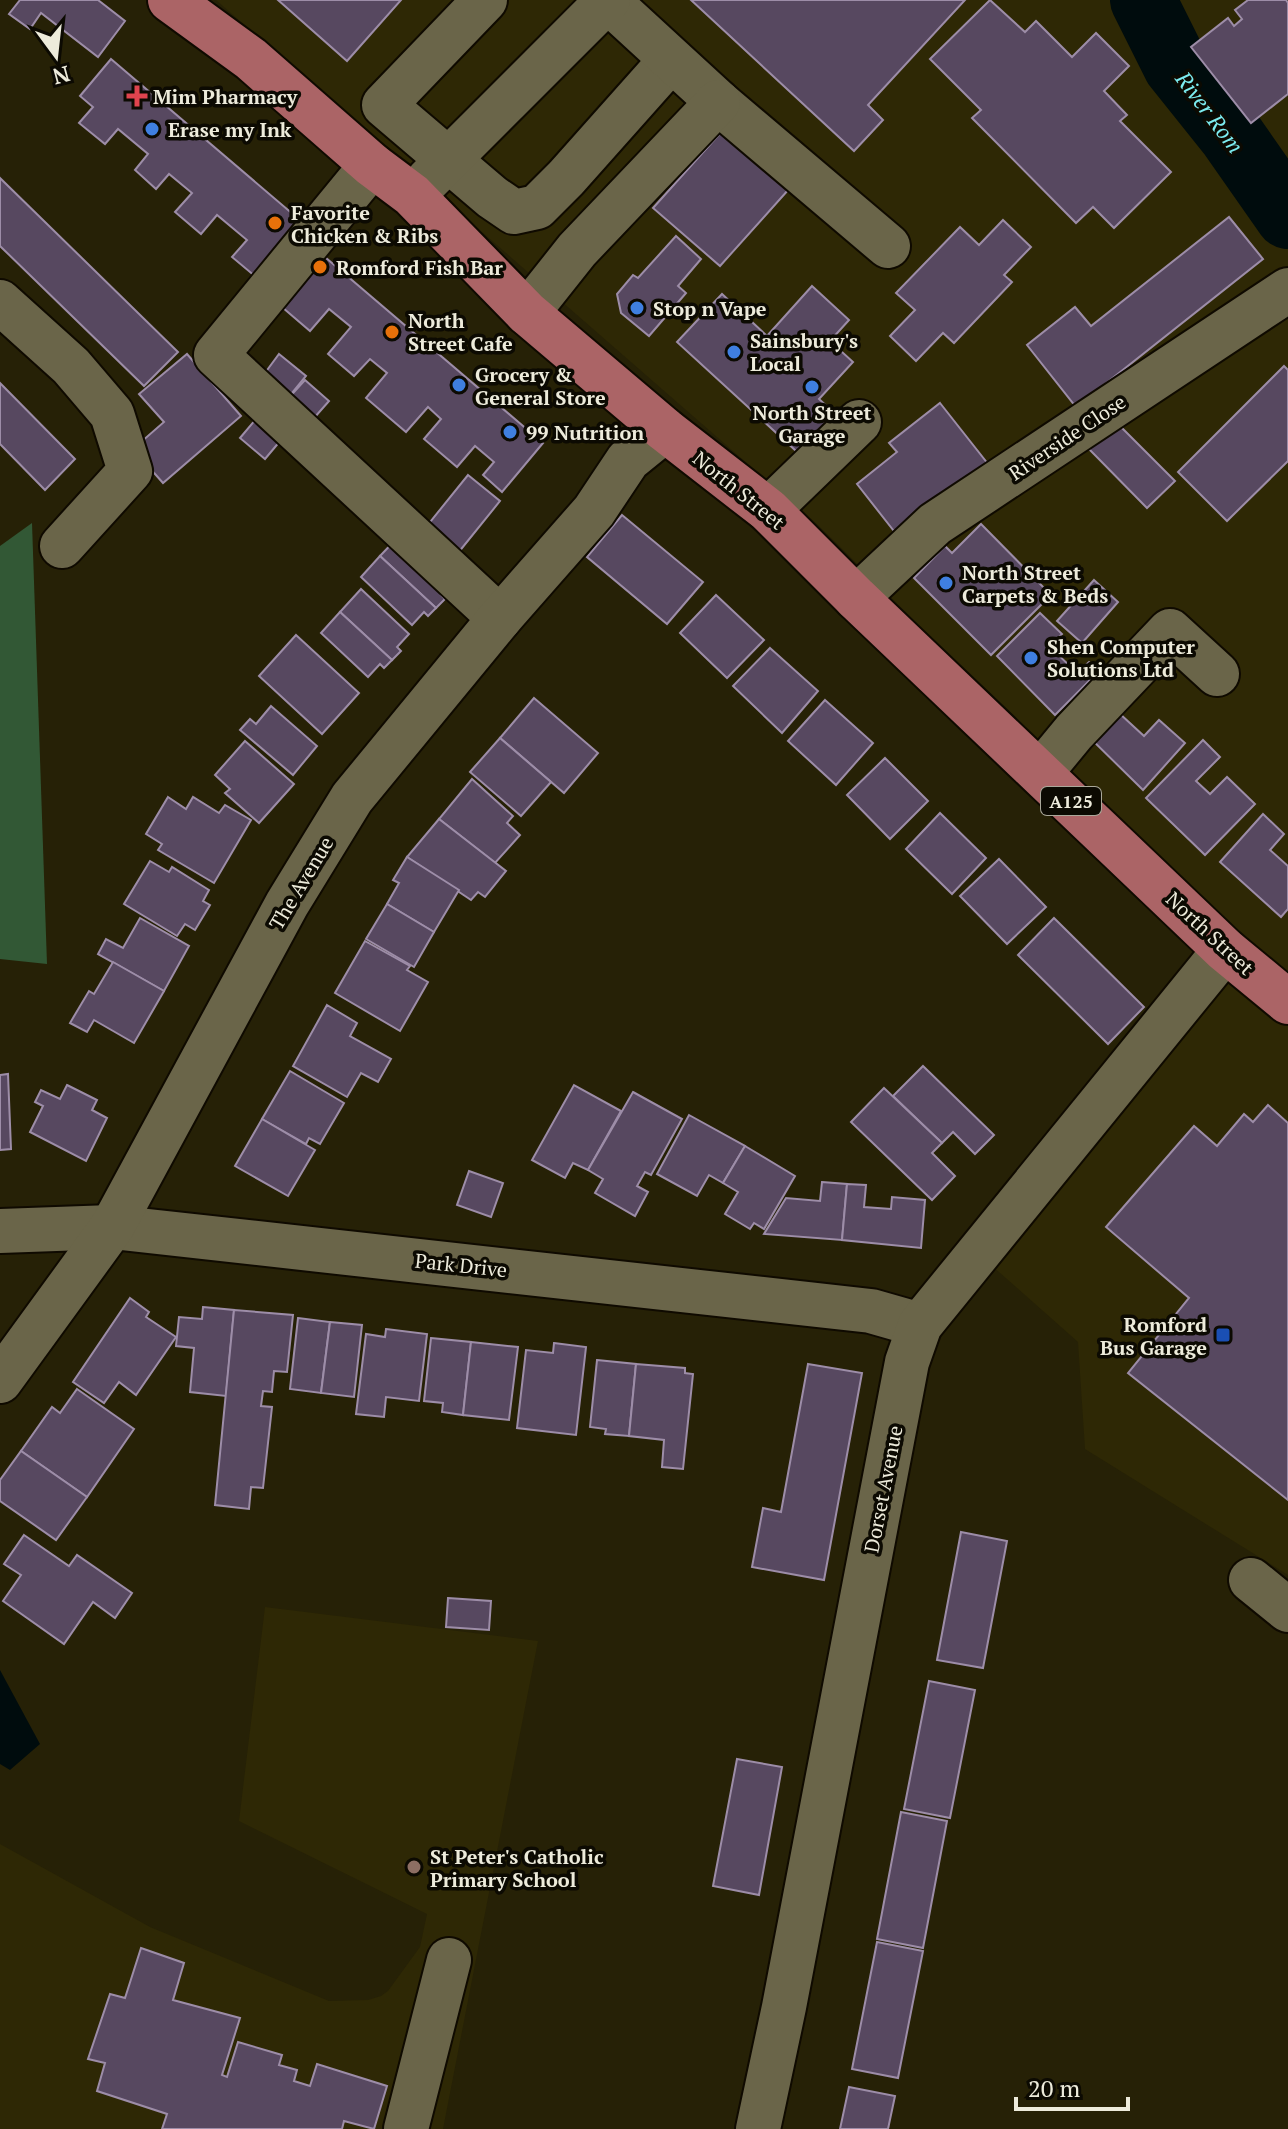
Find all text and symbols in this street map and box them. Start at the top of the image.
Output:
north arrow [16,16,96,96]
text: N [49,60,73,92]
water label: River Rom [1169,64,1250,159]
place label: Mim Pharmacy [153,83,298,110]
marker: Mim Pharmacy [128,87,146,105]
place label: Erase my Ink [168,116,292,143]
marker: Erase my Ink [143,120,161,138]
place label: Favorite Chicken & Ribs [291,199,438,249]
marker: Favorite Chicken & Ribs [266,214,284,232]
place label: Romford Fish Bar [336,254,503,281]
marker: Romford Fish Bar [311,258,329,276]
place label: Stop n Vape [653,295,767,322]
marker: Stop n Vape [628,299,646,317]
place label: North Street Cafe [408,307,513,357]
marker: North Street Cafe [383,323,401,341]
place label: Sainsbury's Local [750,327,858,377]
marker: Sainsbury's Local [725,343,743,361]
place label: Grocery & General Store [475,361,606,411]
marker: Grocery & General Store [450,376,468,394]
marker: North Street Garage [803,378,821,396]
street label: Riverside Close [1003,388,1131,486]
place label: North Street Garage [752,399,872,449]
place label: 99 Nutrition [526,419,644,446]
marker: 99 Nutrition [501,423,519,441]
street label: North Street [687,445,791,536]
place label: North Street Carpets & Beds [962,559,1108,609]
marker: North Street Carpets & Beds [937,574,955,592]
place label: Shen Computer Solutions Ltd [1047,633,1195,683]
marker: Shen Computer Solutions Ltd [1022,649,1040,667]
road number: A125 [1041,787,1101,815]
street label: The Avenue [263,831,339,935]
street label: North Street [1160,885,1260,981]
street label: Park Drive [414,1247,508,1283]
place label: Romford Bus Garage [1100,1311,1207,1361]
marker: Romford Bus Garage [1214,1326,1232,1344]
street label: Dorset Avenue [857,1423,909,1555]
place label: St Peter's Catholic Primary School [430,1843,604,1893]
marker: St Peter's Catholic Primary School [405,1858,423,1876]
scale bar [1016,2061,1128,2111]
text: 20 m [1028,2072,1080,2104]

